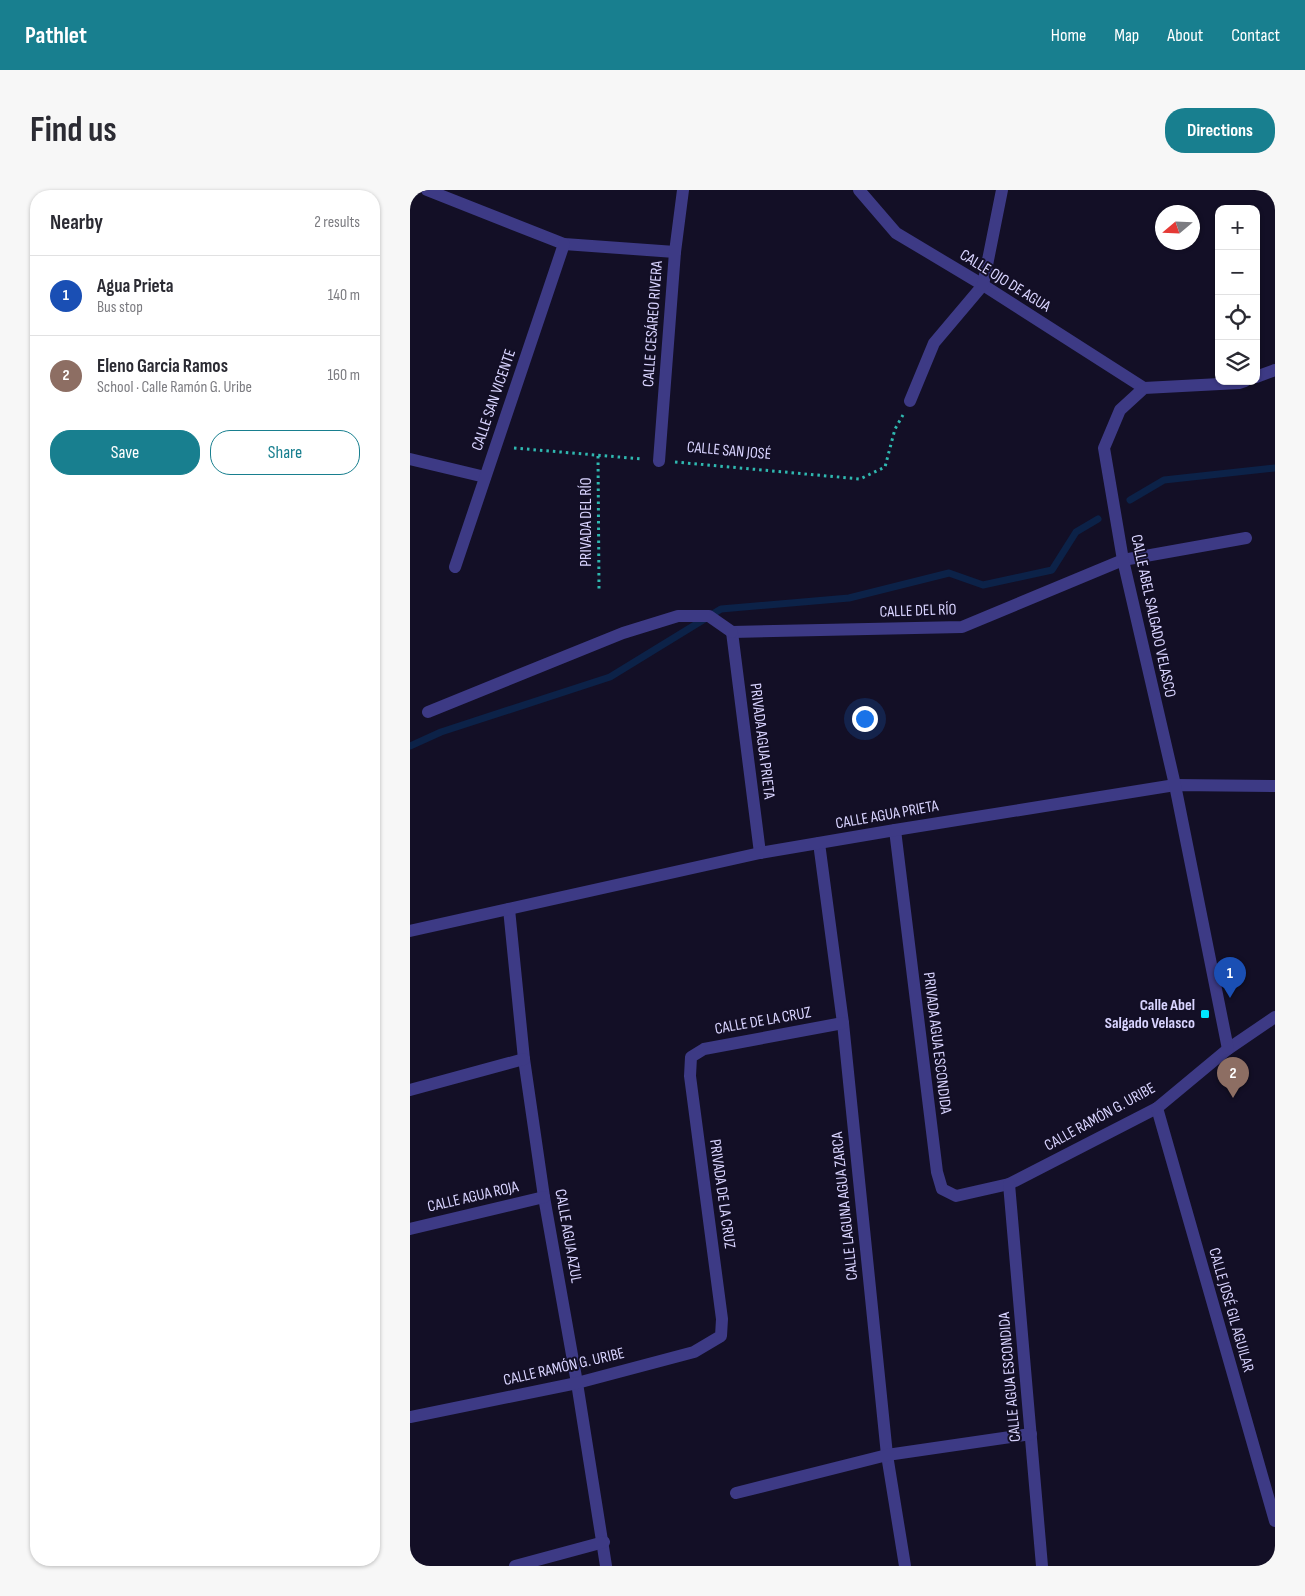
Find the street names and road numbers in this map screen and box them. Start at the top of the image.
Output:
street label: CALLE OJO DE AGUA [956,246,1054,317]
street label: CALLE CESÁREO RIVERA [639,260,667,388]
street label: CALLE SAN VICENTE [468,347,520,453]
street label: CALLE SAN JOSÉ [686,438,772,464]
street label: PRIVADA DEL RÍO [577,477,596,567]
street label: CALLE ABEL SALGADO VELASCO [1126,533,1180,699]
street label: CALLE DEL RÍO [879,600,957,622]
street label: PRIVADA AGUA PRIETA [745,682,779,800]
street label: CALLE AGUA PRIETA [834,797,940,833]
street label: PRIVADA AGUA ESCONDIDA [919,971,955,1115]
street label: CALLE DE LA CRUZ [713,1003,813,1039]
street label: CALLE RAMÓN G. URIBE [1041,1079,1159,1155]
street label: CALLE LAGUNA AGUA ZARCA [828,1131,862,1281]
street label: PRIVADA DE LA CRUZ [705,1138,739,1250]
street label: CALLE AGUA ROJA [426,1177,520,1217]
street label: CALLE AGUA AZUL [550,1188,586,1285]
street label: CALLE JOSÉ GIL AGUILAR [1204,1246,1258,1374]
street label: CALLE AGUA ESCONDIDA [995,1311,1025,1443]
street label: CALLE RAMÓN G. URIBE [502,1344,626,1390]

